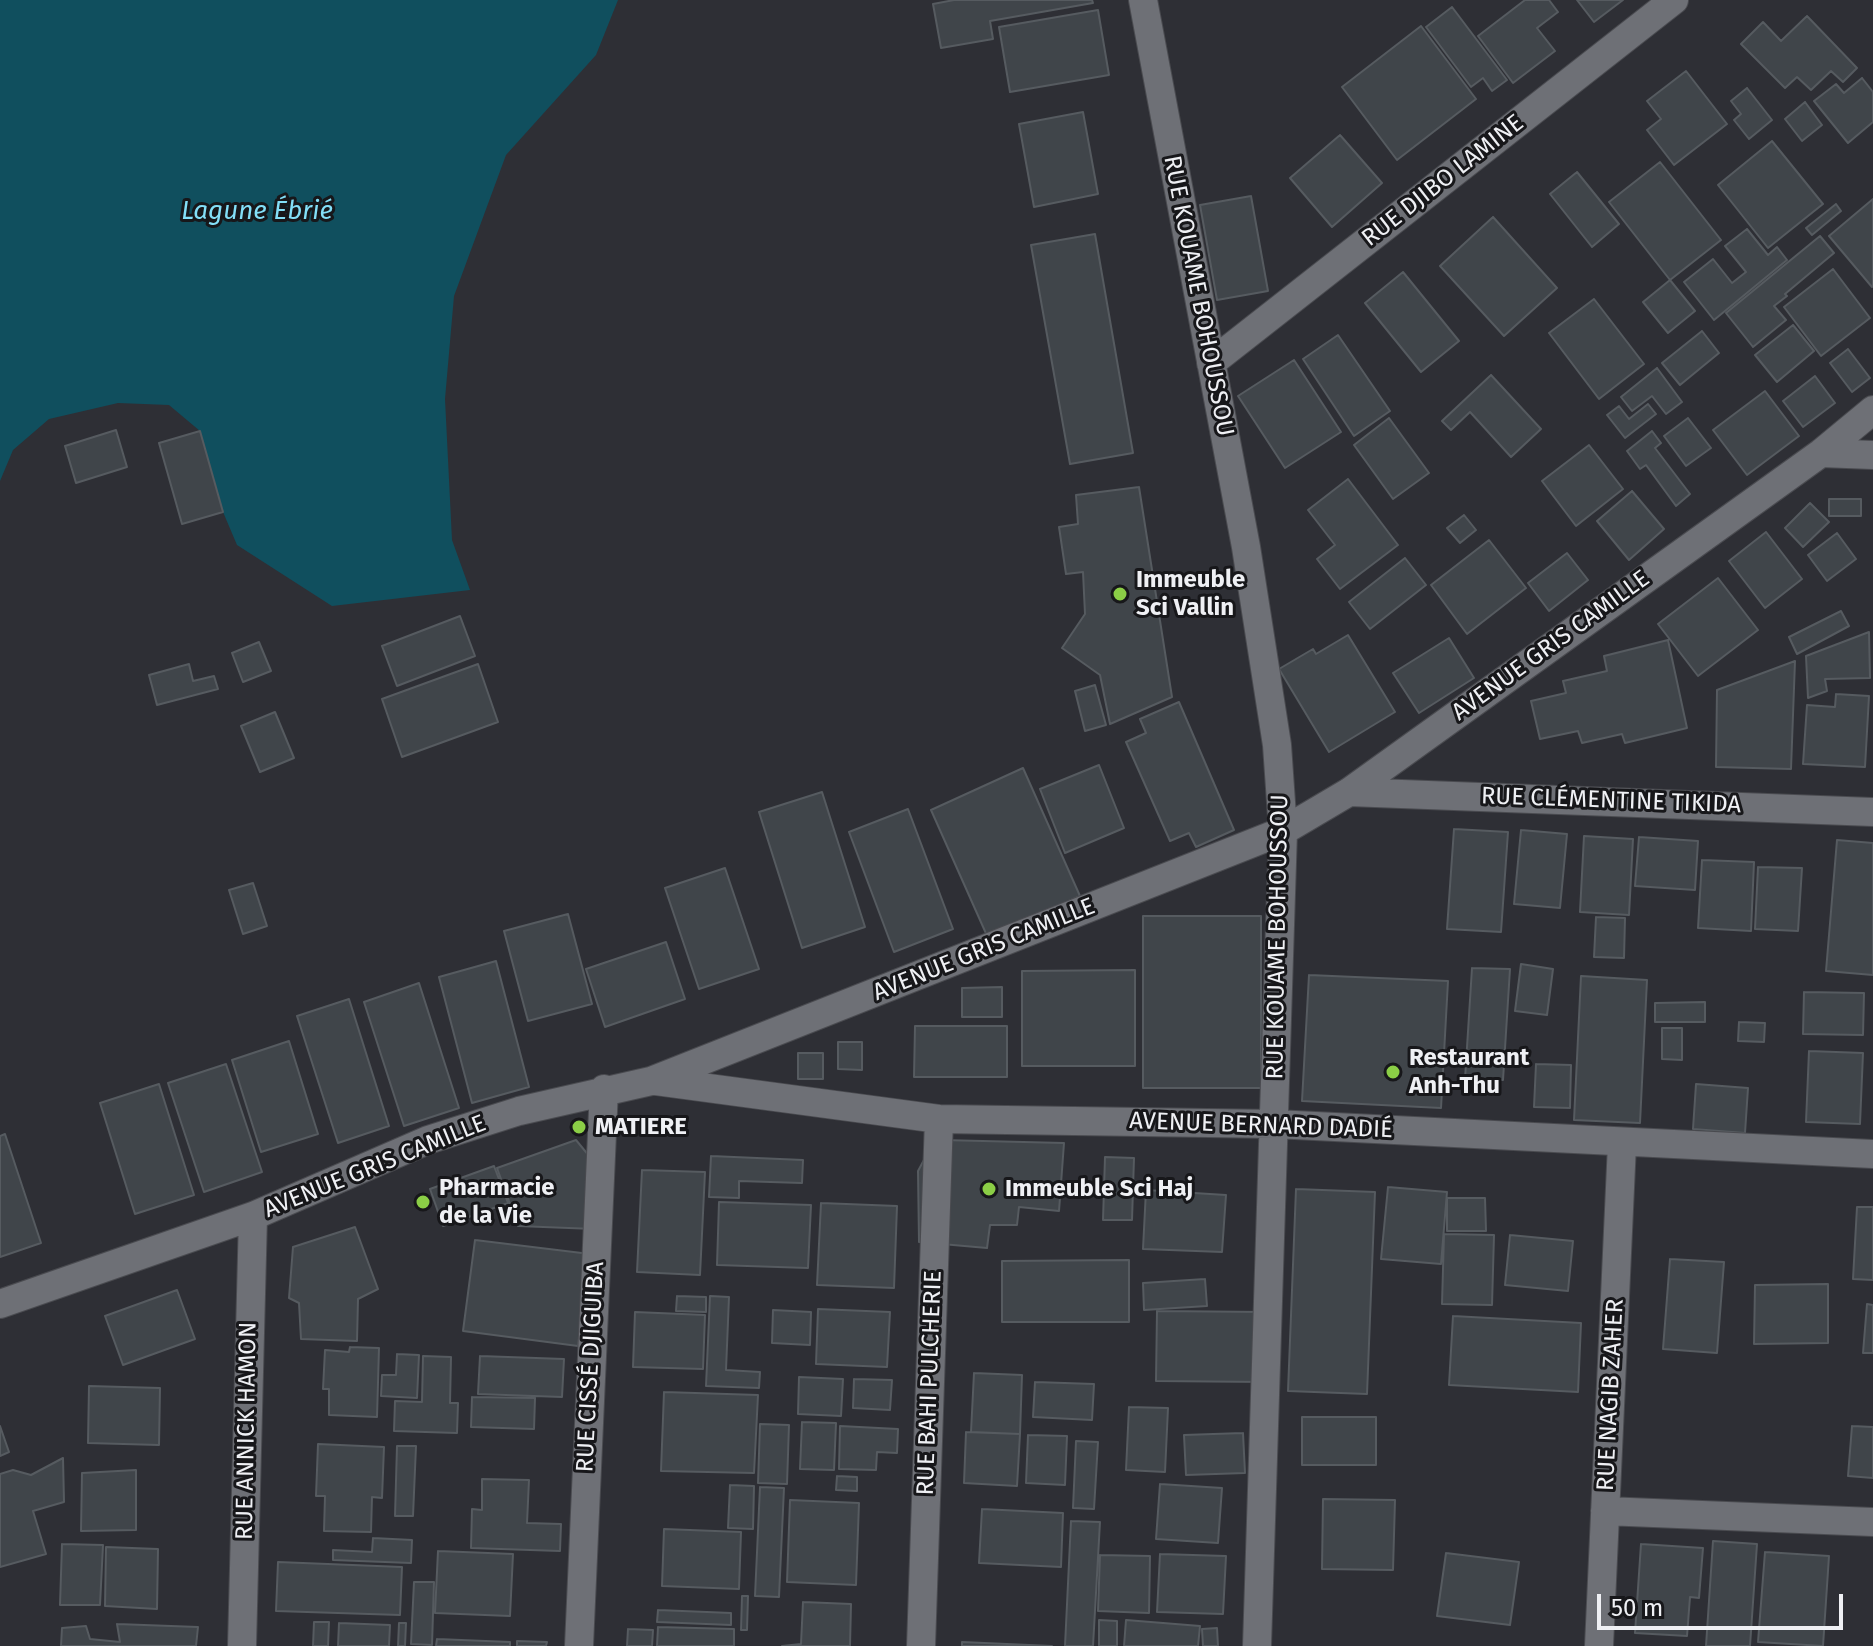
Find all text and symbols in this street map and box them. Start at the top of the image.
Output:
street label: RUE DJIBO LAMINE [1356,109,1530,253]
street label: RUE KOUAME BOHOUSSOU [1157,153,1239,439]
water label: Lagune Ébrié [181,196,333,228]
street label: AVENUE GRIS CAMILLE [1447,565,1655,727]
place label: Immeuble Sci Vallin [1136,566,1245,622]
marker: Immeuble Sci Vallin [1111,585,1129,603]
street label: RUE CLÉMENTINE TIKIDA [1480,782,1742,820]
street label: RUE KOUAME BOHOUSSOU [1261,794,1295,1080]
street label: AVENUE GRIS CAMILLE [869,892,1099,1008]
place label: Restaurant Anh-Thu [1409,1044,1529,1100]
marker: Restaurant Anh-Thu [1384,1063,1402,1081]
street label: AVENUE BERNARD DADIÉ [1129,1107,1393,1145]
street label: AVENUE GRIS CAMILLE [260,1109,490,1225]
place label: MATIERE [595,1113,687,1141]
marker: MATIERE [570,1118,588,1136]
place label: Pharmacie de la Vie [439,1174,554,1230]
place label: Immeuble Sci Haj [1005,1175,1193,1203]
marker: Immeuble Sci Haj [980,1180,998,1198]
marker: Pharmacie de la Vie [414,1193,432,1211]
street label: RUE CISSÉ DJIGUIBA [571,1261,611,1473]
street label: RUE BAHI PULCHERIE [912,1270,948,1496]
street label: RUE NAGIB ZAHER [1592,1298,1630,1492]
street label: RUE ANNICK HAMON [231,1322,263,1540]
scale bar [1601,1578,1847,1628]
text: 50 m [1611,1594,1663,1622]

